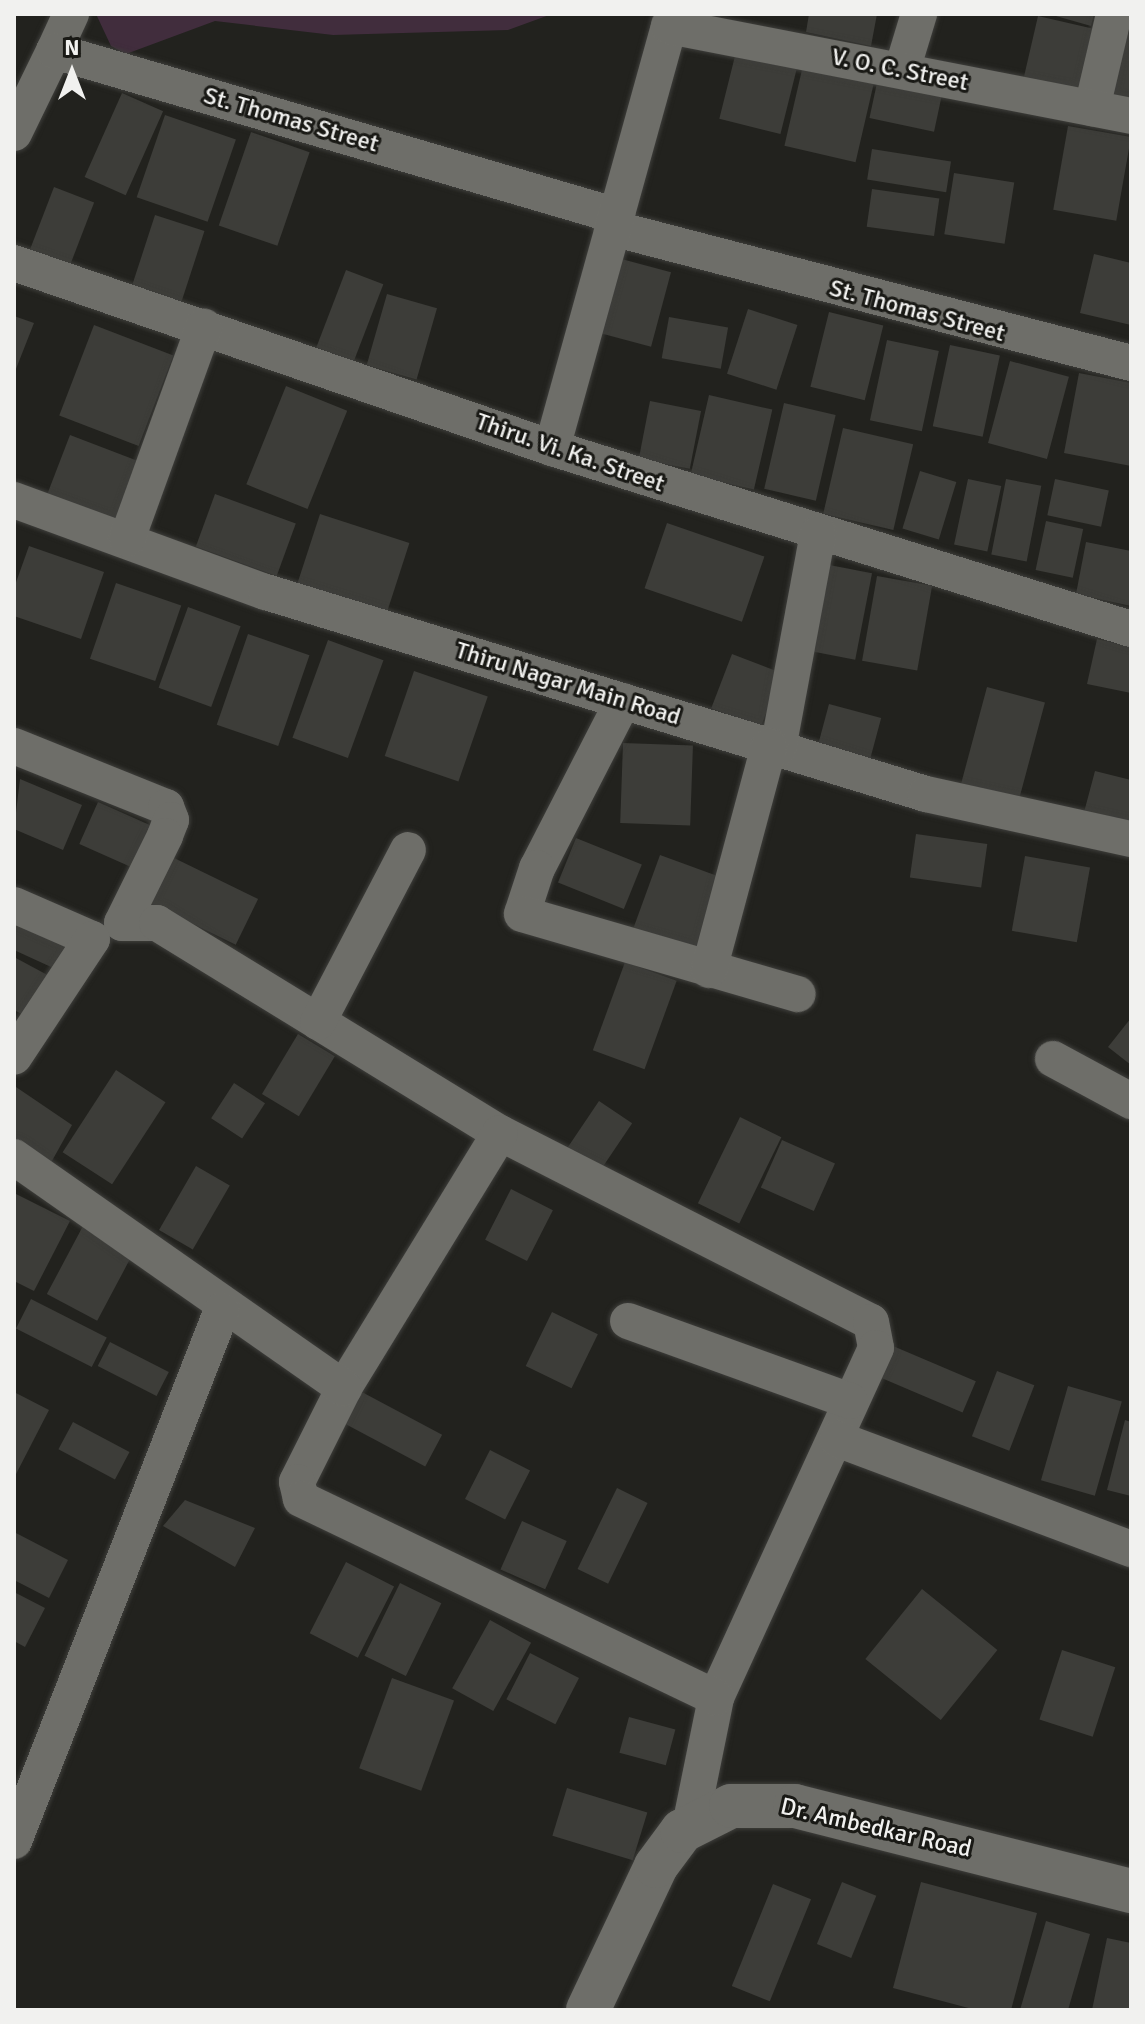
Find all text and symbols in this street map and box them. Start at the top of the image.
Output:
north arrow [32,32,112,112]
text: N [64,34,80,61]
street label: V. O. C. Street [829,43,971,97]
street label: St. Thomas Street [200,81,382,159]
street label: St. Thomas Street [826,274,1008,348]
street label: Thiru. Vi. Ka. Street [472,407,668,499]
street label: Thiru Nagar Main Road [452,636,684,732]
street label: Dr. Ambedkar Road [778,1792,974,1864]

